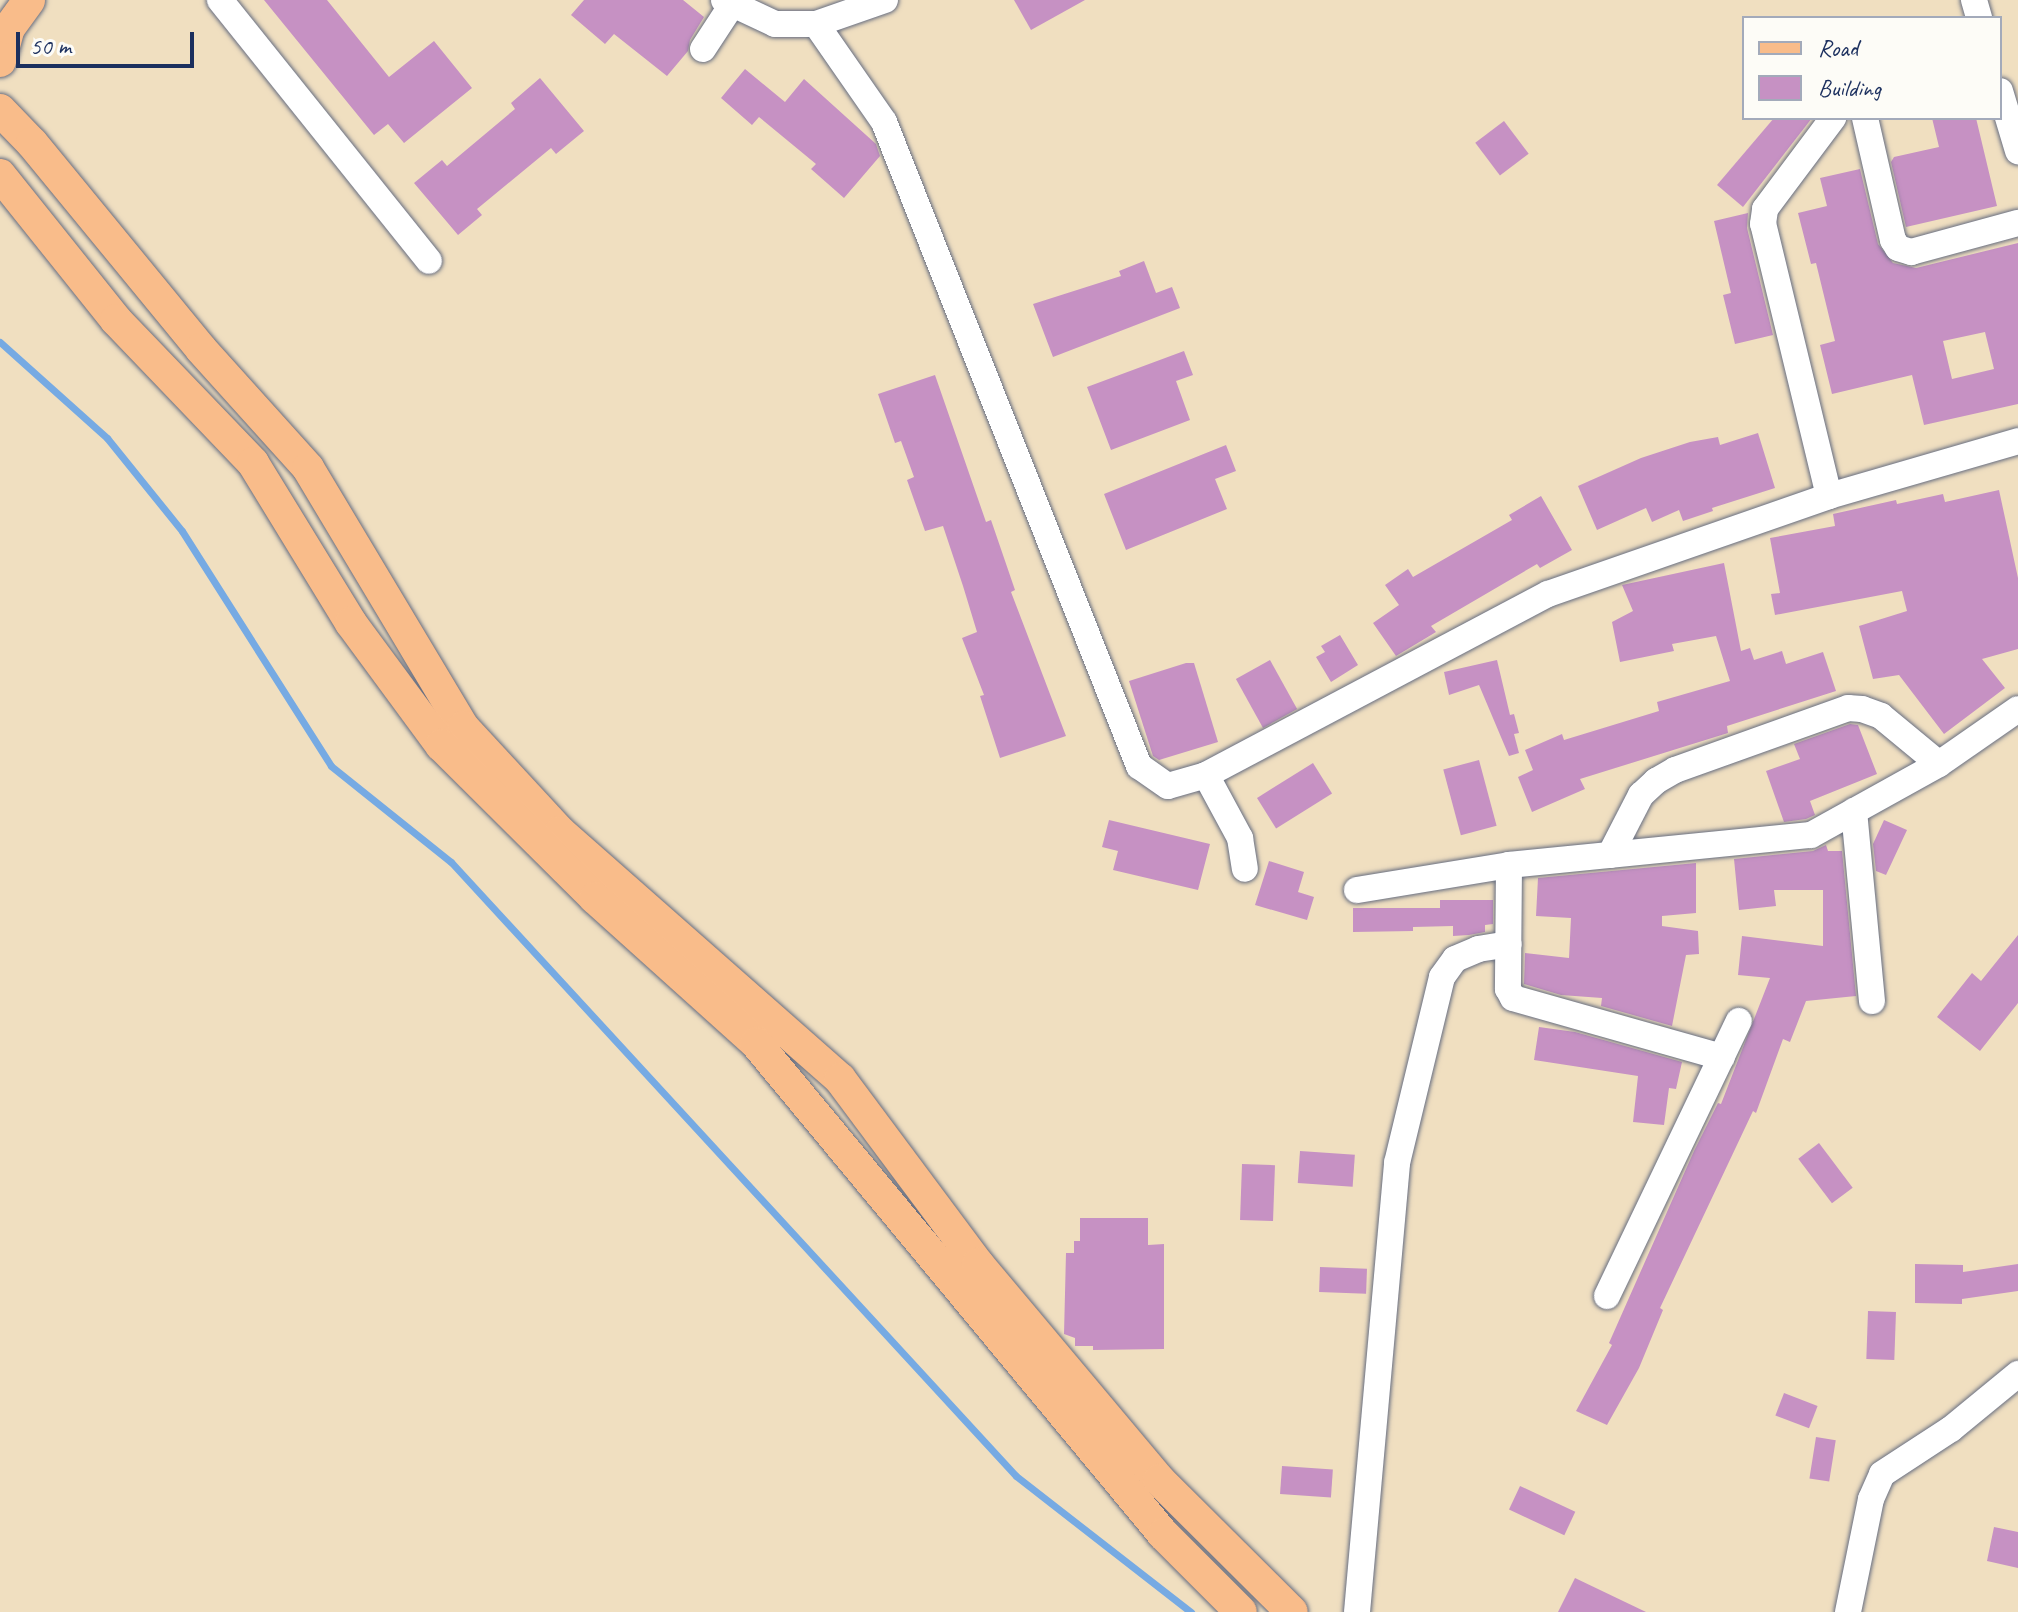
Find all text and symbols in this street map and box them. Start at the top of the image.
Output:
scale bar [20,16,198,66]
legend [1742,16,2002,120]
text: 50 m [30,31,71,61]
text: Road [1818,33,1858,63]
text: Building [1818,73,1881,103]

